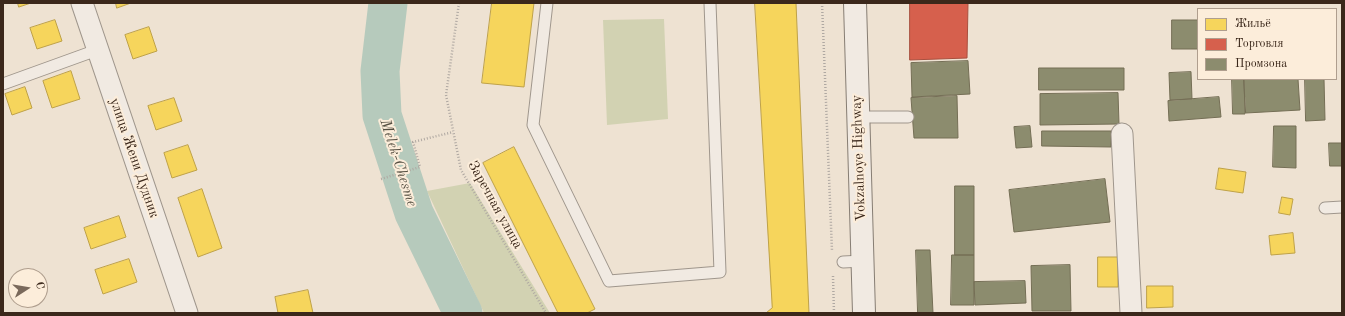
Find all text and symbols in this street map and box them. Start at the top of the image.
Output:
legend [1197,8,1337,80]
text: Жильё [1235,18,1271,30]
text: Торговля [1235,38,1284,50]
text: Промзона [1235,58,1287,70]
street label: Vokzalnoye Highway [848,94,870,222]
street label: улица Жени Дудник [106,96,162,220]
water label: Melek-Chesme [375,117,421,209]
street label: Заречная улица [464,158,526,252]
north arrow [8,268,48,308]
text: С [33,281,45,290]

